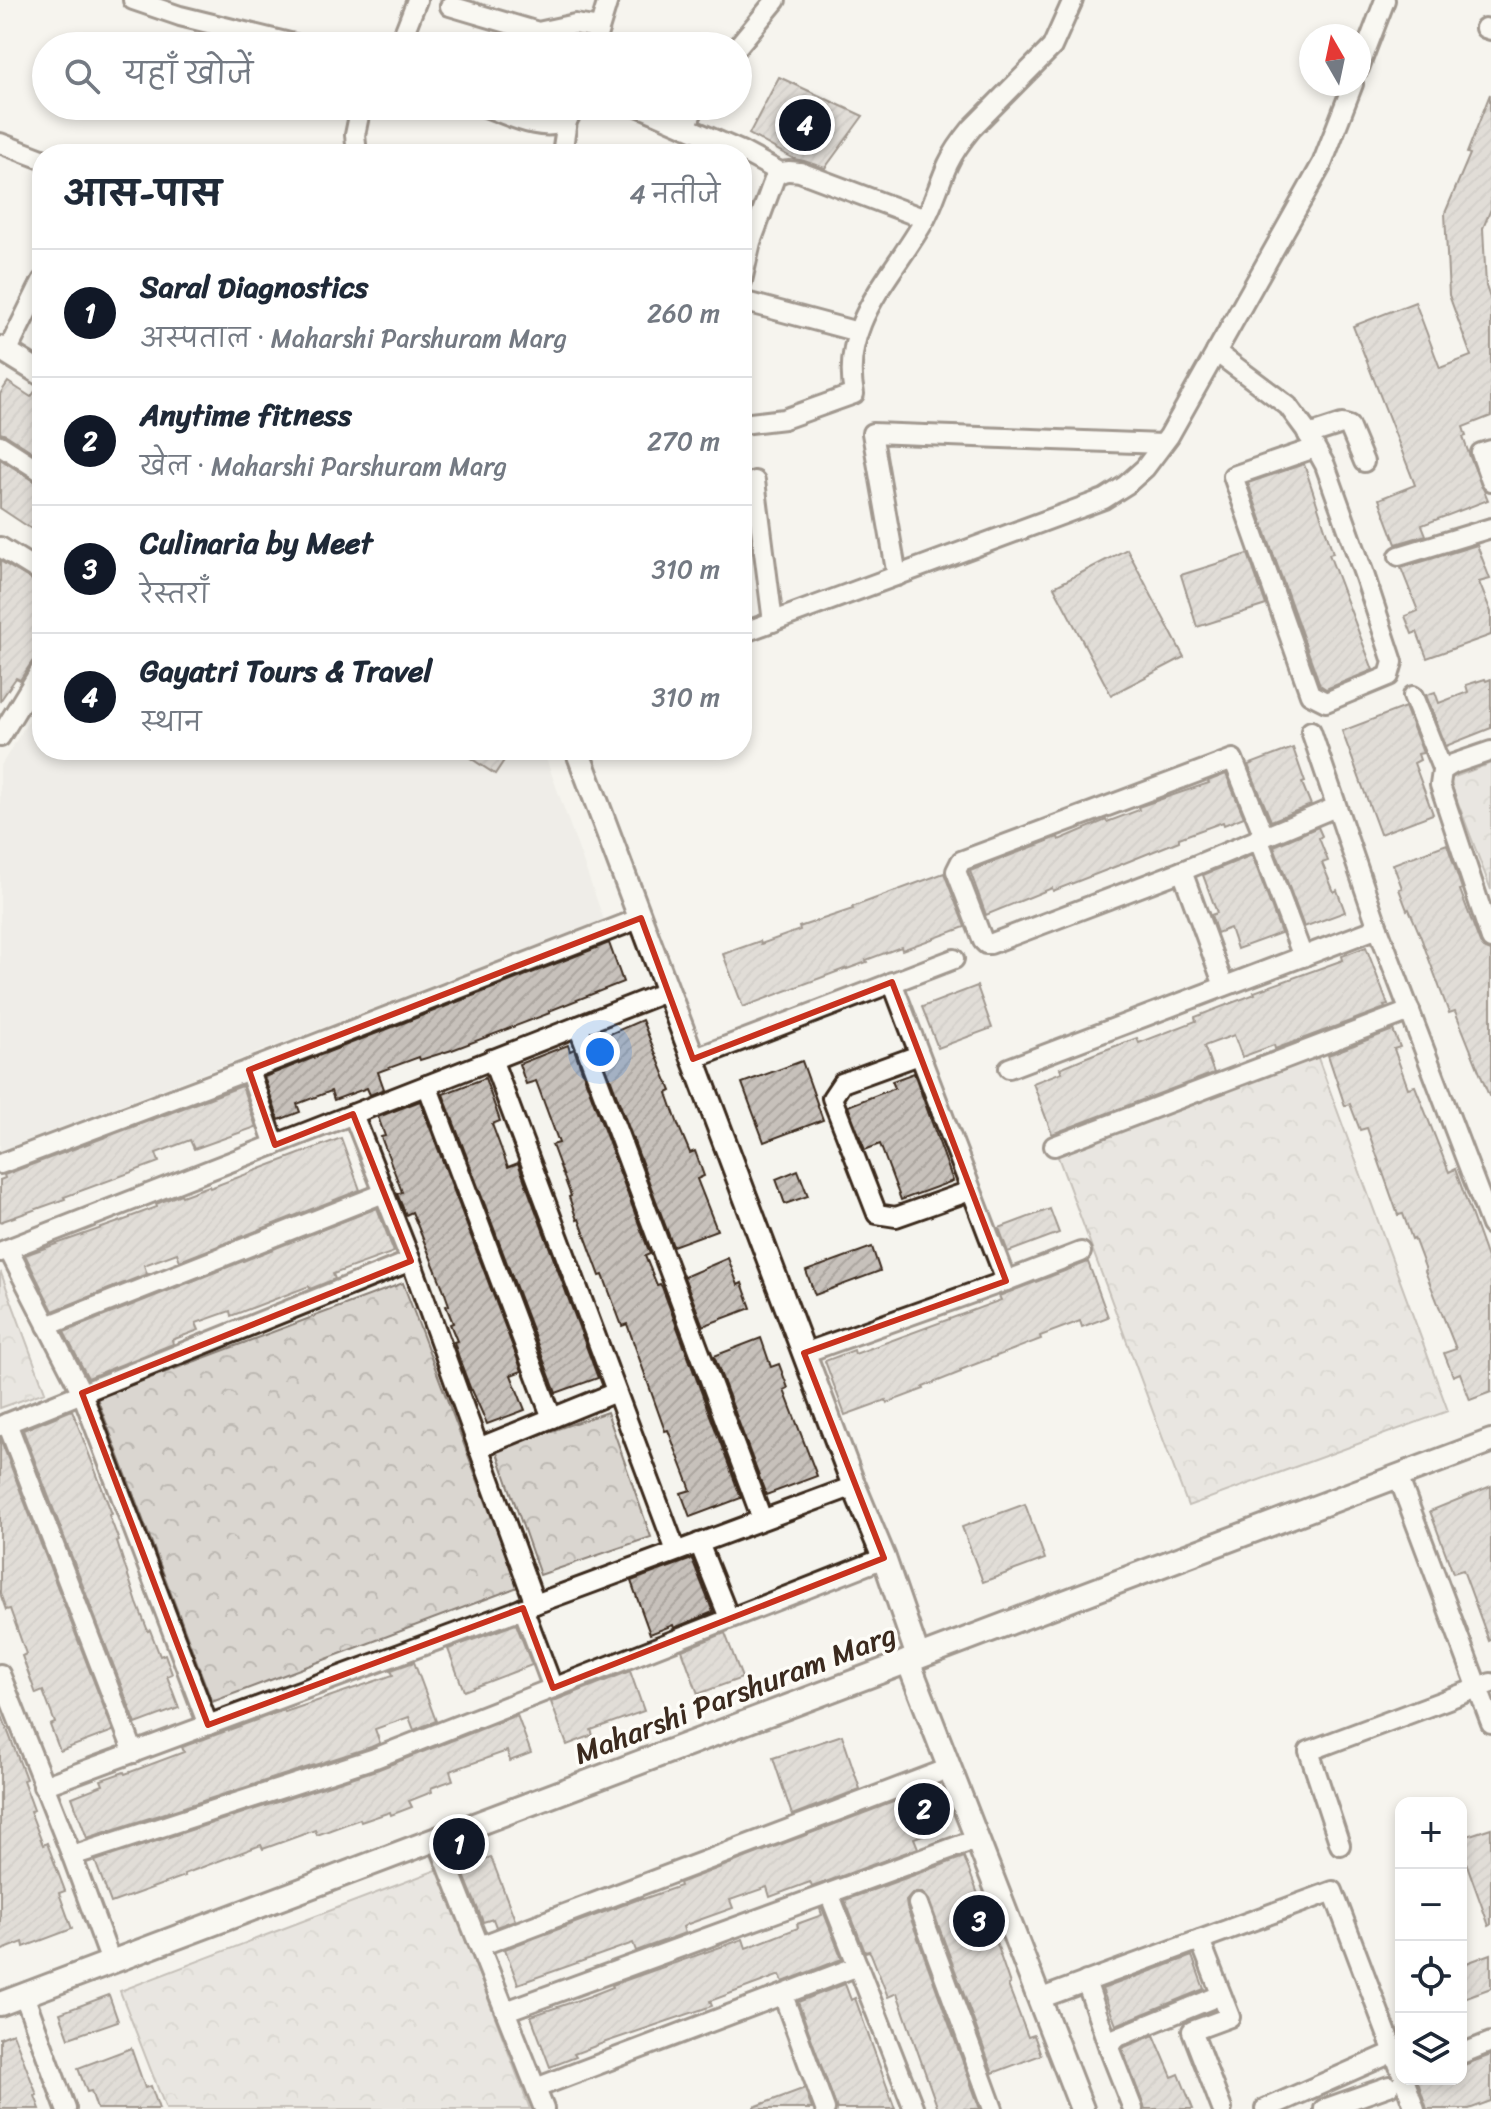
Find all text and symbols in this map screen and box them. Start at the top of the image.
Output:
north arrow [1299,24,1371,96]
search box [32,32,752,120]
text: यहाँ खोजें [124,47,253,101]
icon: search [60,54,104,98]
pin: 4 [779,95,831,155]
text: आस-पास [64,164,222,224]
text: 4 नतीजे [630,171,720,217]
text: Saral Diagnostics [140,260,368,314]
text: 1 [84,290,96,336]
text: 260 m [647,290,720,336]
text: अस्पताल · Maharshi Parshuram Marg [140,315,567,361]
text: Anytime fitness [140,388,352,442]
text: 2 [82,418,98,464]
text: 270 m [647,418,720,464]
text: खेल · Maharshi Parshuram Marg [140,443,507,489]
text: Culinaria by Meet [140,516,373,570]
text: 3 [83,546,97,592]
text: 310 m [651,546,720,592]
text: रेस्तराँ [140,571,209,617]
text: Gayatri Tours & Travel [140,644,432,698]
text: 4 [82,674,98,720]
text: 310 m [651,674,720,720]
text: स्थान [140,699,202,745]
your location [580,1032,620,1072]
street label: Maharshi Parshuram Marg [566,1608,904,1780]
pin: 2 [898,1779,950,1839]
map controls [1395,1797,1467,2085]
button: + [1395,1797,1467,1869]
pin: 1 [433,1814,485,1874]
button: − [1395,1869,1467,1941]
pin: 3 [953,1891,1005,1951]
button: locate [1395,1941,1467,2013]
button: layers [1395,2013,1467,2085]

